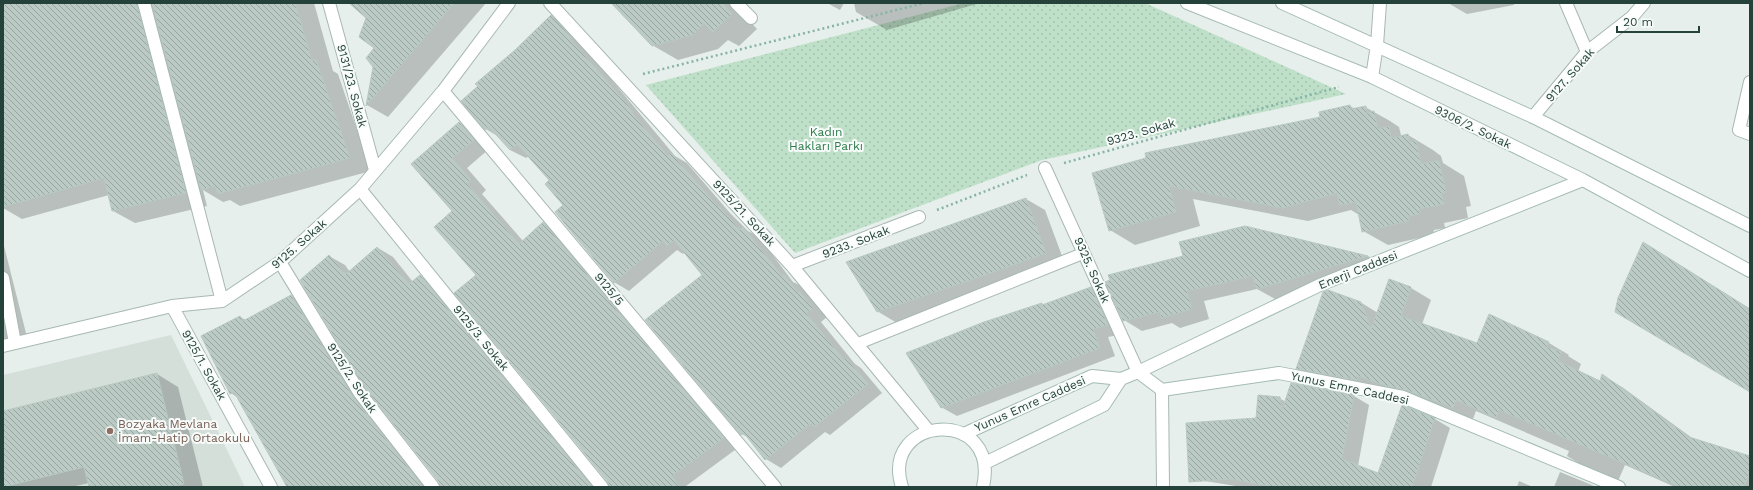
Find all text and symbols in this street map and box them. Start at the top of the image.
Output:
scale bar [1617,8,1699,34]
text: 20 m [1623,15,1653,29]
street label: 9131/23. Sokak [334,43,370,129]
street label: 9127. Sokak [1543,45,1597,105]
street label: 9306/2. Sokak [1432,102,1514,152]
street label: 9323. Sokak [1105,115,1177,148]
park label: Kadın Hakları Parkı [789,125,863,153]
street label: 9125/21. Sokak [710,177,778,249]
street label: 9125. Sokak [269,216,330,272]
street label: 9233. Sokak [820,223,892,261]
street label: 9325. Sokak [1071,235,1113,305]
street label: Enerji Caddesi [1316,248,1400,292]
street label: 9125/5 [591,270,627,308]
street label: 9125/3. Sokak [450,302,512,374]
street label: 9125/1. Sokak [179,327,229,403]
street label: 9125/2. Sokak [324,340,380,416]
street label: Yunus Emre Caddesi [1290,369,1410,407]
street label: Yunus Emre Caddesi [972,373,1088,435]
place label: Bozyaka Mevlana İmam-Hatip Ortaokulu [118,417,250,445]
marker: Bozyaka Mevlana İmam-Hatip Ortaokulu [105,426,115,436]

